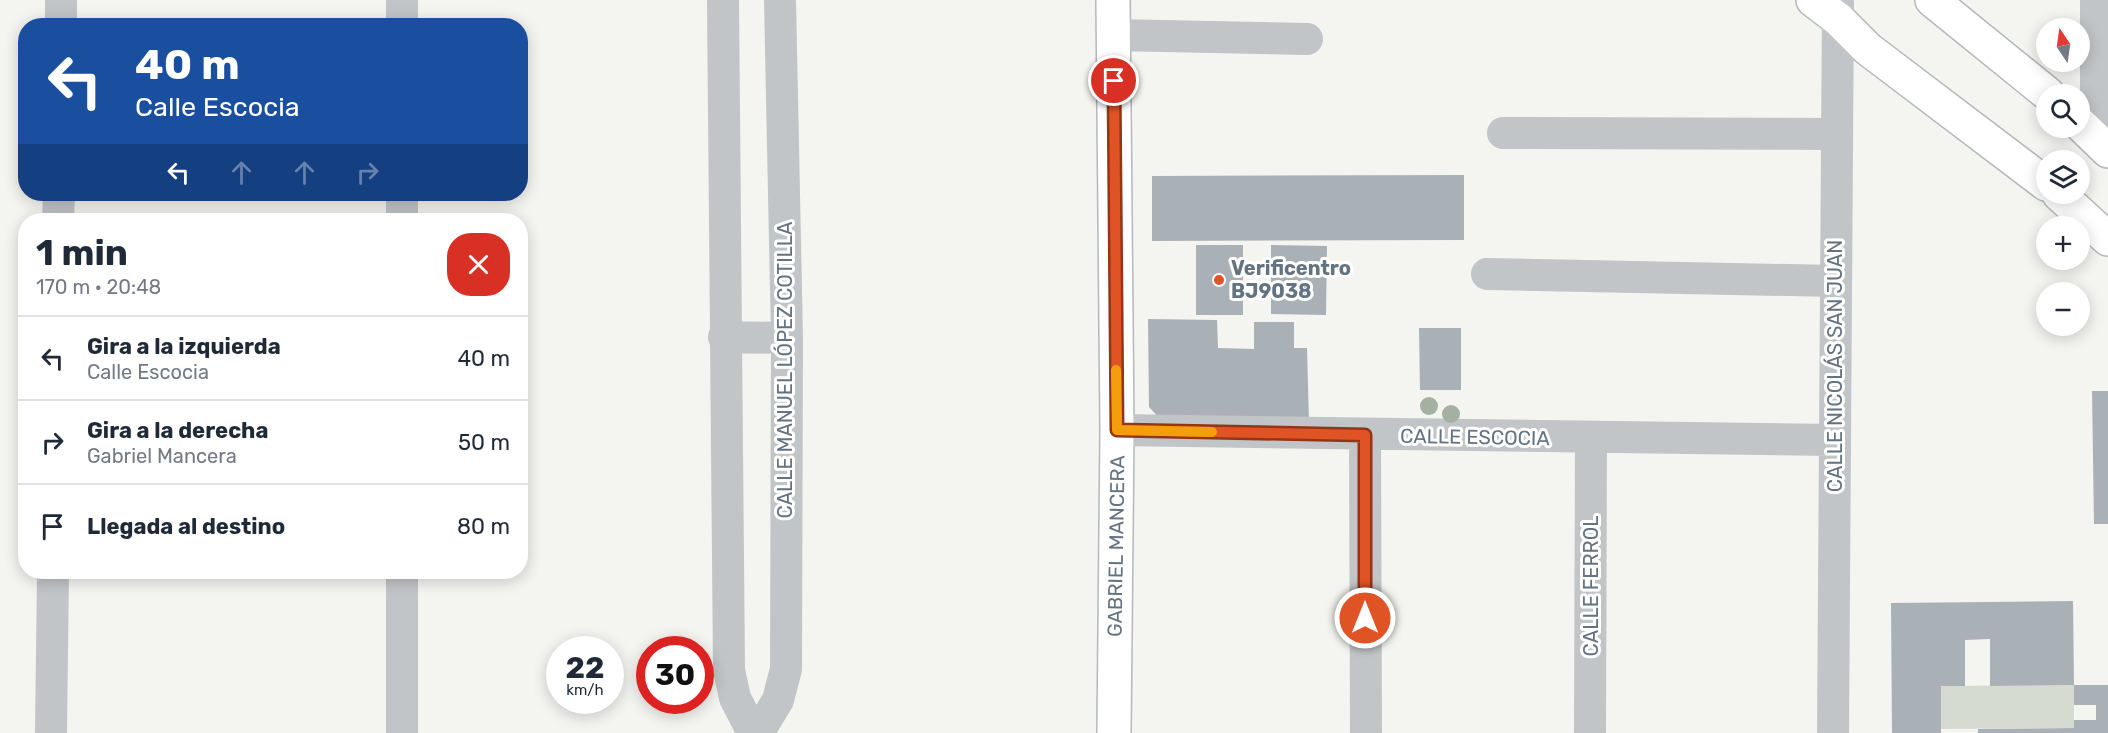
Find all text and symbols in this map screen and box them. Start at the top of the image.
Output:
north arrow [2036,18,2090,72]
map controls [2036,18,2090,336]
text: 40 m [135,40,240,90]
icon: left [36,42,114,120]
pin [1088,55,1139,106]
icon: arrive [1097,64,1130,97]
button: search [2036,84,2090,138]
text: Calle Escocia [135,91,300,123]
button: layers [2036,150,2090,204]
icon: left [162,156,195,189]
icon: ahead [225,156,258,189]
icon: ahead [288,156,321,189]
icon: right [351,156,384,189]
button: + [2036,216,2090,270]
street label: CALLE MANUEL LÓPEZ COTILLA [773,221,797,519]
text: 1 min [36,231,128,274]
button: close [447,233,510,296]
street label: CALLE NICOLÁS SAN JUAN [1823,240,1847,492]
place label: Verificentro BJ9038 [1231,256,1351,303]
marker: Verificentro BJ9038 [1212,273,1226,287]
text: 170 m · 20:48 [36,275,161,299]
button: − [2036,282,2090,336]
text: Gira a la izquierda [87,333,281,360]
icon: left [36,342,69,375]
text: 40 m [457,345,510,372]
text: Calle Escocia [87,360,209,384]
text: Gira a la derecha [87,417,268,444]
street label: CALLE ESCOCIA [1400,424,1550,450]
icon: right [36,426,69,459]
text: 50 m [458,429,510,456]
text: Gabriel Mancera [87,444,237,468]
street label: GABRIEL MANCERA [1102,455,1130,637]
icon: arrive [36,510,69,543]
text: Llegada al destino [87,513,285,540]
text: 80 m [457,513,510,540]
street label: CALLE FERROL [1579,516,1603,656]
position arrow [1333,586,1397,650]
speed limit sign: 30 [636,636,714,714]
text: 22 [566,650,605,686]
text: km/h [566,681,604,699]

